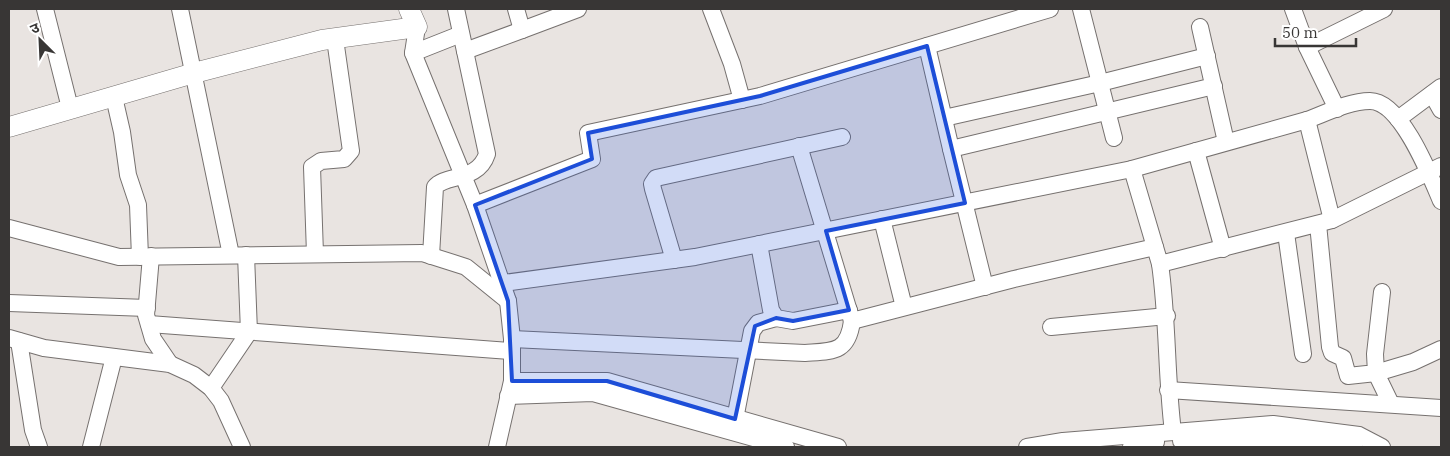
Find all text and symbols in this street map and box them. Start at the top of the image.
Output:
north arrow [15,15,65,65]
scale bar [1275,15,1356,47]
text: उ [27,18,43,38]
text: 50 m [1282,23,1318,42]

